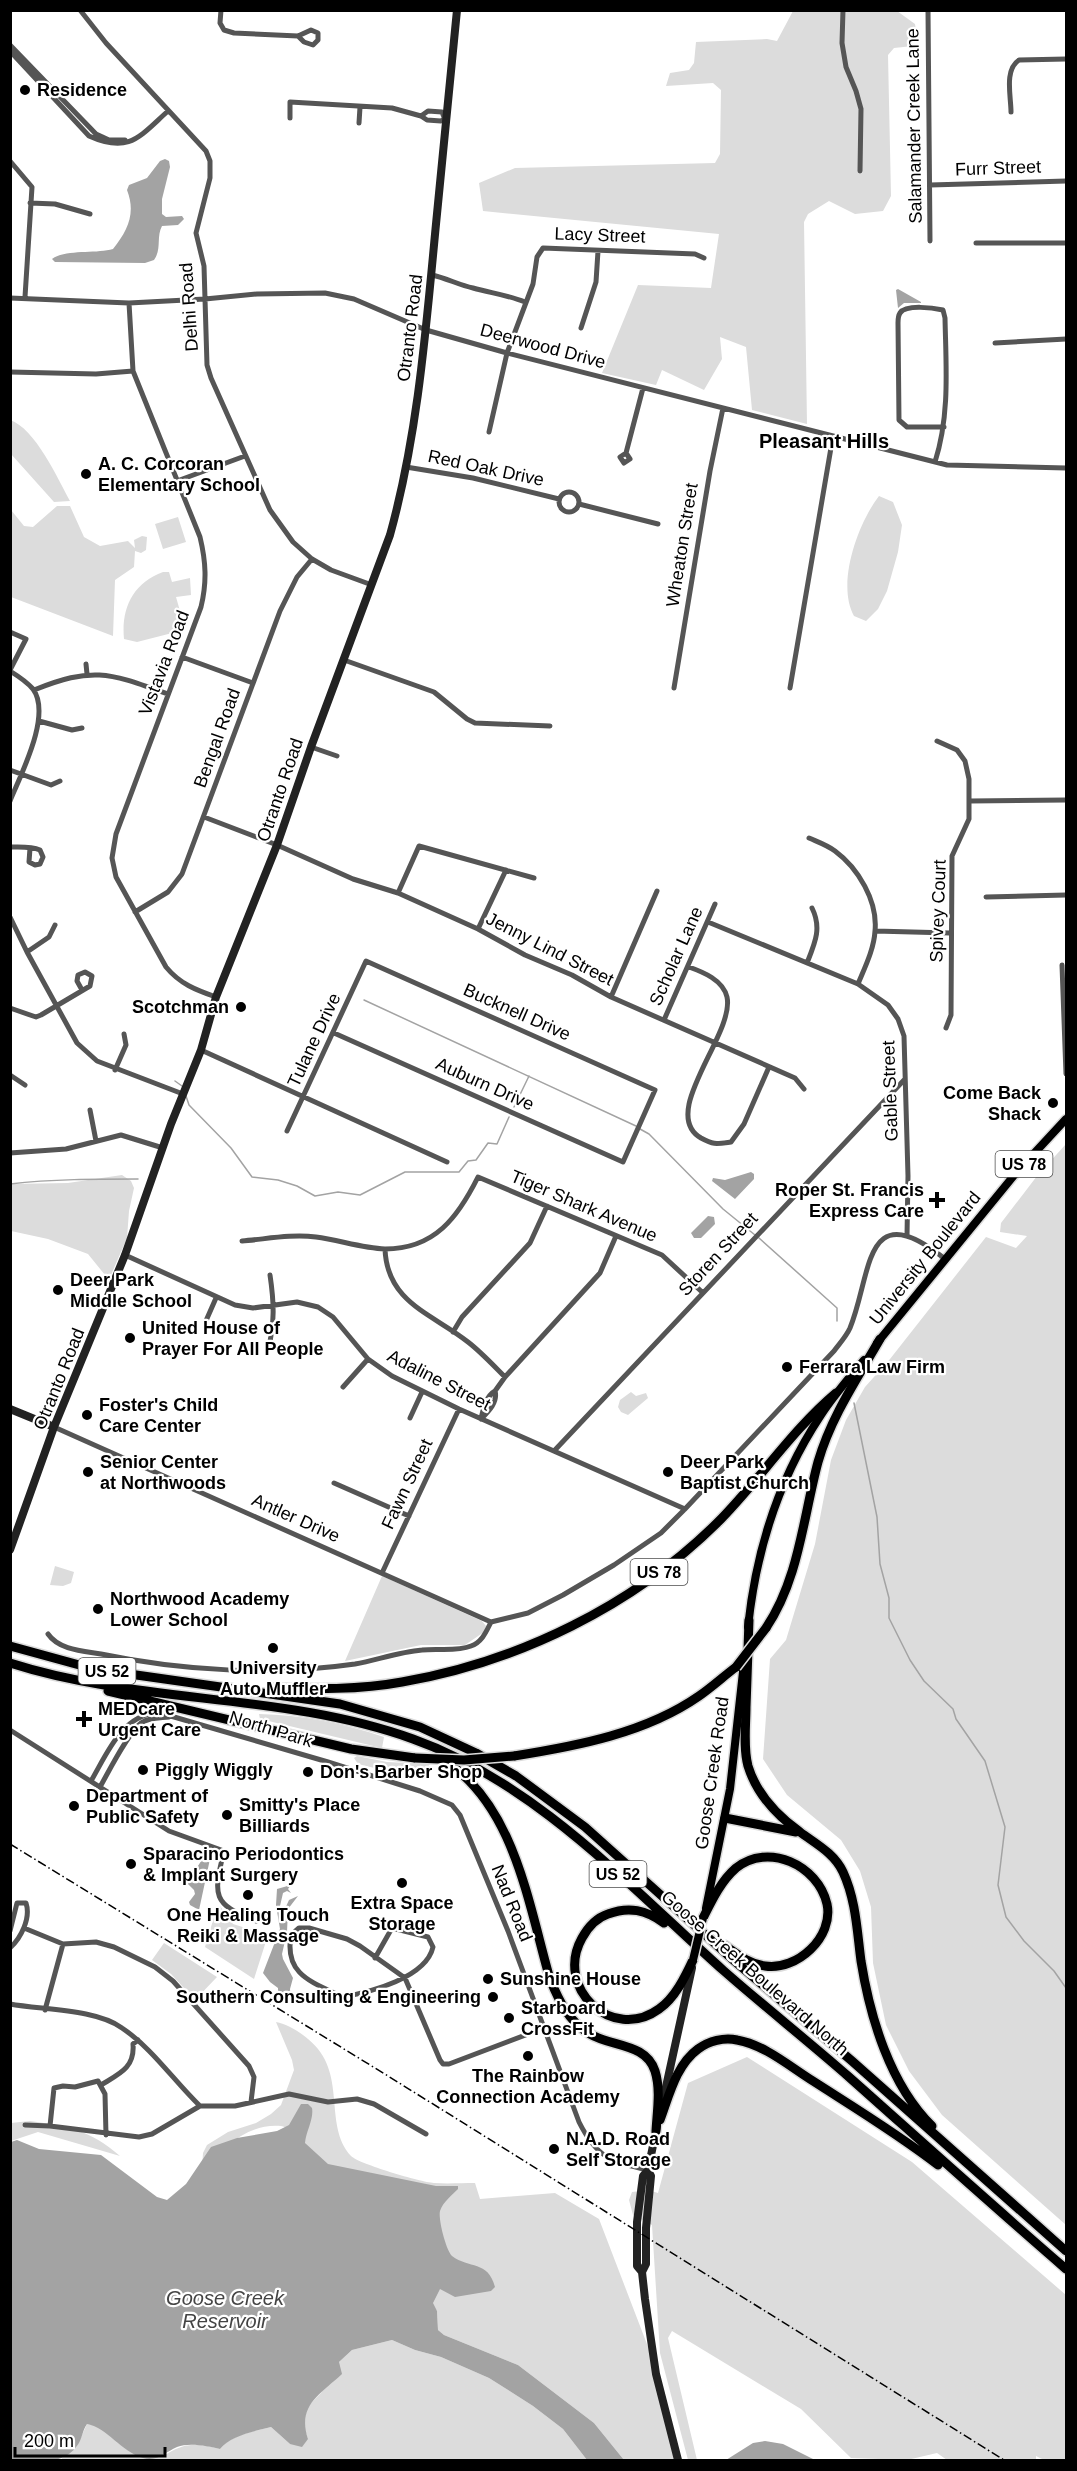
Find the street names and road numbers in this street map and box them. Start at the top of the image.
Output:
street label: Salamander Creek Lane [902,28,926,224]
street label: Furr Street [955,157,1041,179]
street label: Lacy Street [554,223,646,247]
street label: Delhi Road [176,262,202,352]
street label: Otranto Road [393,273,427,383]
street label: Deerwood Drive [478,320,608,372]
street label: Red Oak Drive [426,446,546,490]
street label: Wheaton Street [662,482,702,608]
street label: Vistavia Road [135,608,193,718]
street label: Bengal Road [190,686,244,790]
street label: Otranto Road [253,736,307,844]
street label: Spivey Court [926,859,950,963]
street label: Scholar Lane [645,903,707,1009]
street label: Jenny Lind Street [483,908,617,990]
street label: Bucknell Drive [460,979,574,1045]
street label: Tulane Drive [284,990,344,1090]
street label: Gable Street [878,1040,902,1142]
street label: Auburn Drive [433,1054,537,1114]
road number: US 78 [996,1151,1052,1177]
street label: Tiger Shark Avenue [508,1166,660,1246]
street label: University Boulevard [865,1188,985,1328]
street label: Storen Street [675,1208,761,1300]
street label: Otranto Road [29,1325,89,1433]
street label: Adaline Street [384,1345,494,1415]
street label: Fawn Street [377,1436,437,1532]
street label: Antler Drive [249,1490,343,1546]
road number: US 78 [630,1559,688,1585]
road number: US 52 [78,1658,136,1684]
street label: Goose Creek Road [691,1695,733,1851]
street label: North Park [227,1707,316,1751]
road number: US 52 [590,1861,646,1887]
street label: Nad Road [488,1862,536,1944]
street label: Goose Creek Boulevard North [657,1886,853,2060]

